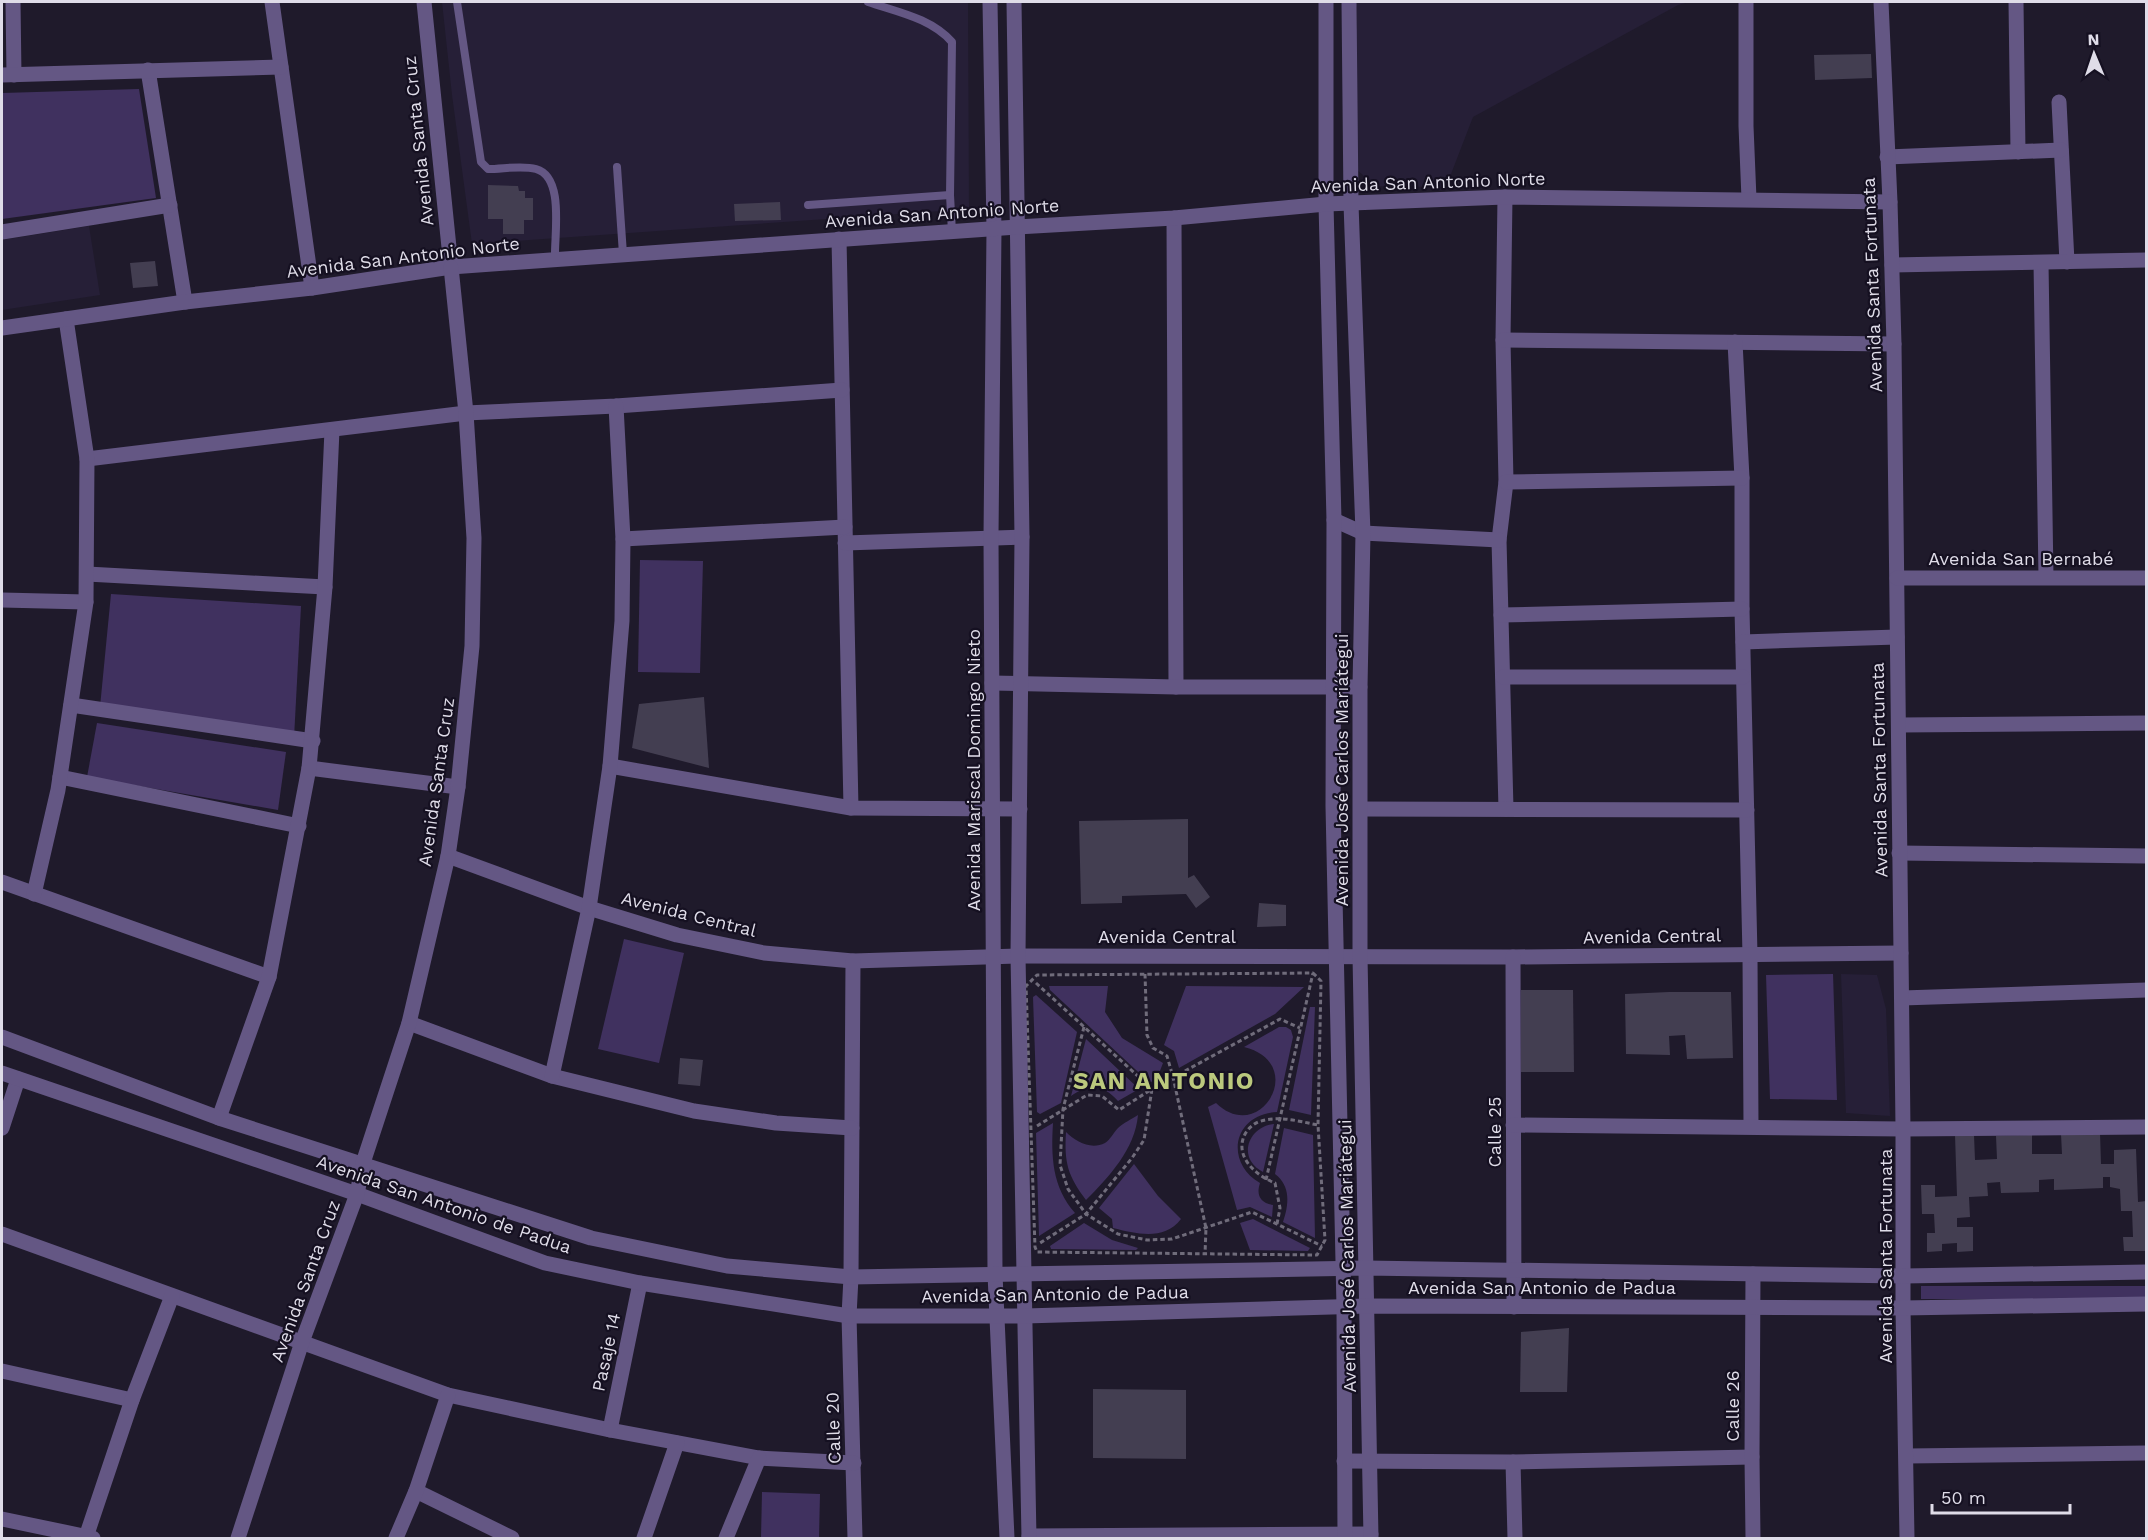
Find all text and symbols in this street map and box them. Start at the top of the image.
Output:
north arrow [2064,24,2124,84]
text: N [2087,30,2100,49]
street label: Avenida Santa Cruz [399,55,437,227]
street label: Avenida San Antonio Norte [1310,167,1546,197]
street label: Avenida Santa Fortunata [1858,177,1886,393]
street label: Avenida San Antonio Norte [824,194,1060,232]
street label: Avenida San Antonio Norte [285,232,521,282]
street label: Avenida San Bernabé [1928,548,2114,569]
street label: Avenida Mariscal Domingo Nieto [963,629,984,911]
street label: Avenida José Carlos Mariátegui [1331,633,1352,907]
street label: Avenida Santa Fortunata [1867,662,1891,878]
street label: Avenida Santa Cruz [414,696,458,868]
street label: Avenida Central [619,887,759,941]
street label: Avenida Central [1583,924,1722,948]
street label: Avenida Central [1098,926,1237,947]
district label: SAN ANTONIO [1073,1067,1255,1095]
street label: Calle 25 [1484,1096,1505,1168]
street label: Avenida José Carlos Mariátegui [1334,1119,1360,1393]
street label: Avenida Santa Fortunata [1875,1148,1896,1364]
street label: Avenida San Antonio de Padua [314,1150,574,1258]
street label: Avenida Santa Cruz [266,1197,344,1365]
street label: Avenida San Antonio de Padua [1408,1277,1676,1298]
street label: Avenida San Antonio de Padua [921,1281,1189,1307]
street label: Pasaje 14 [587,1311,625,1393]
street label: Calle 26 [1722,1370,1743,1442]
street label: Calle 20 [821,1392,845,1464]
scale bar [1932,1477,2070,1515]
text: 50 m [1941,1487,1986,1508]

